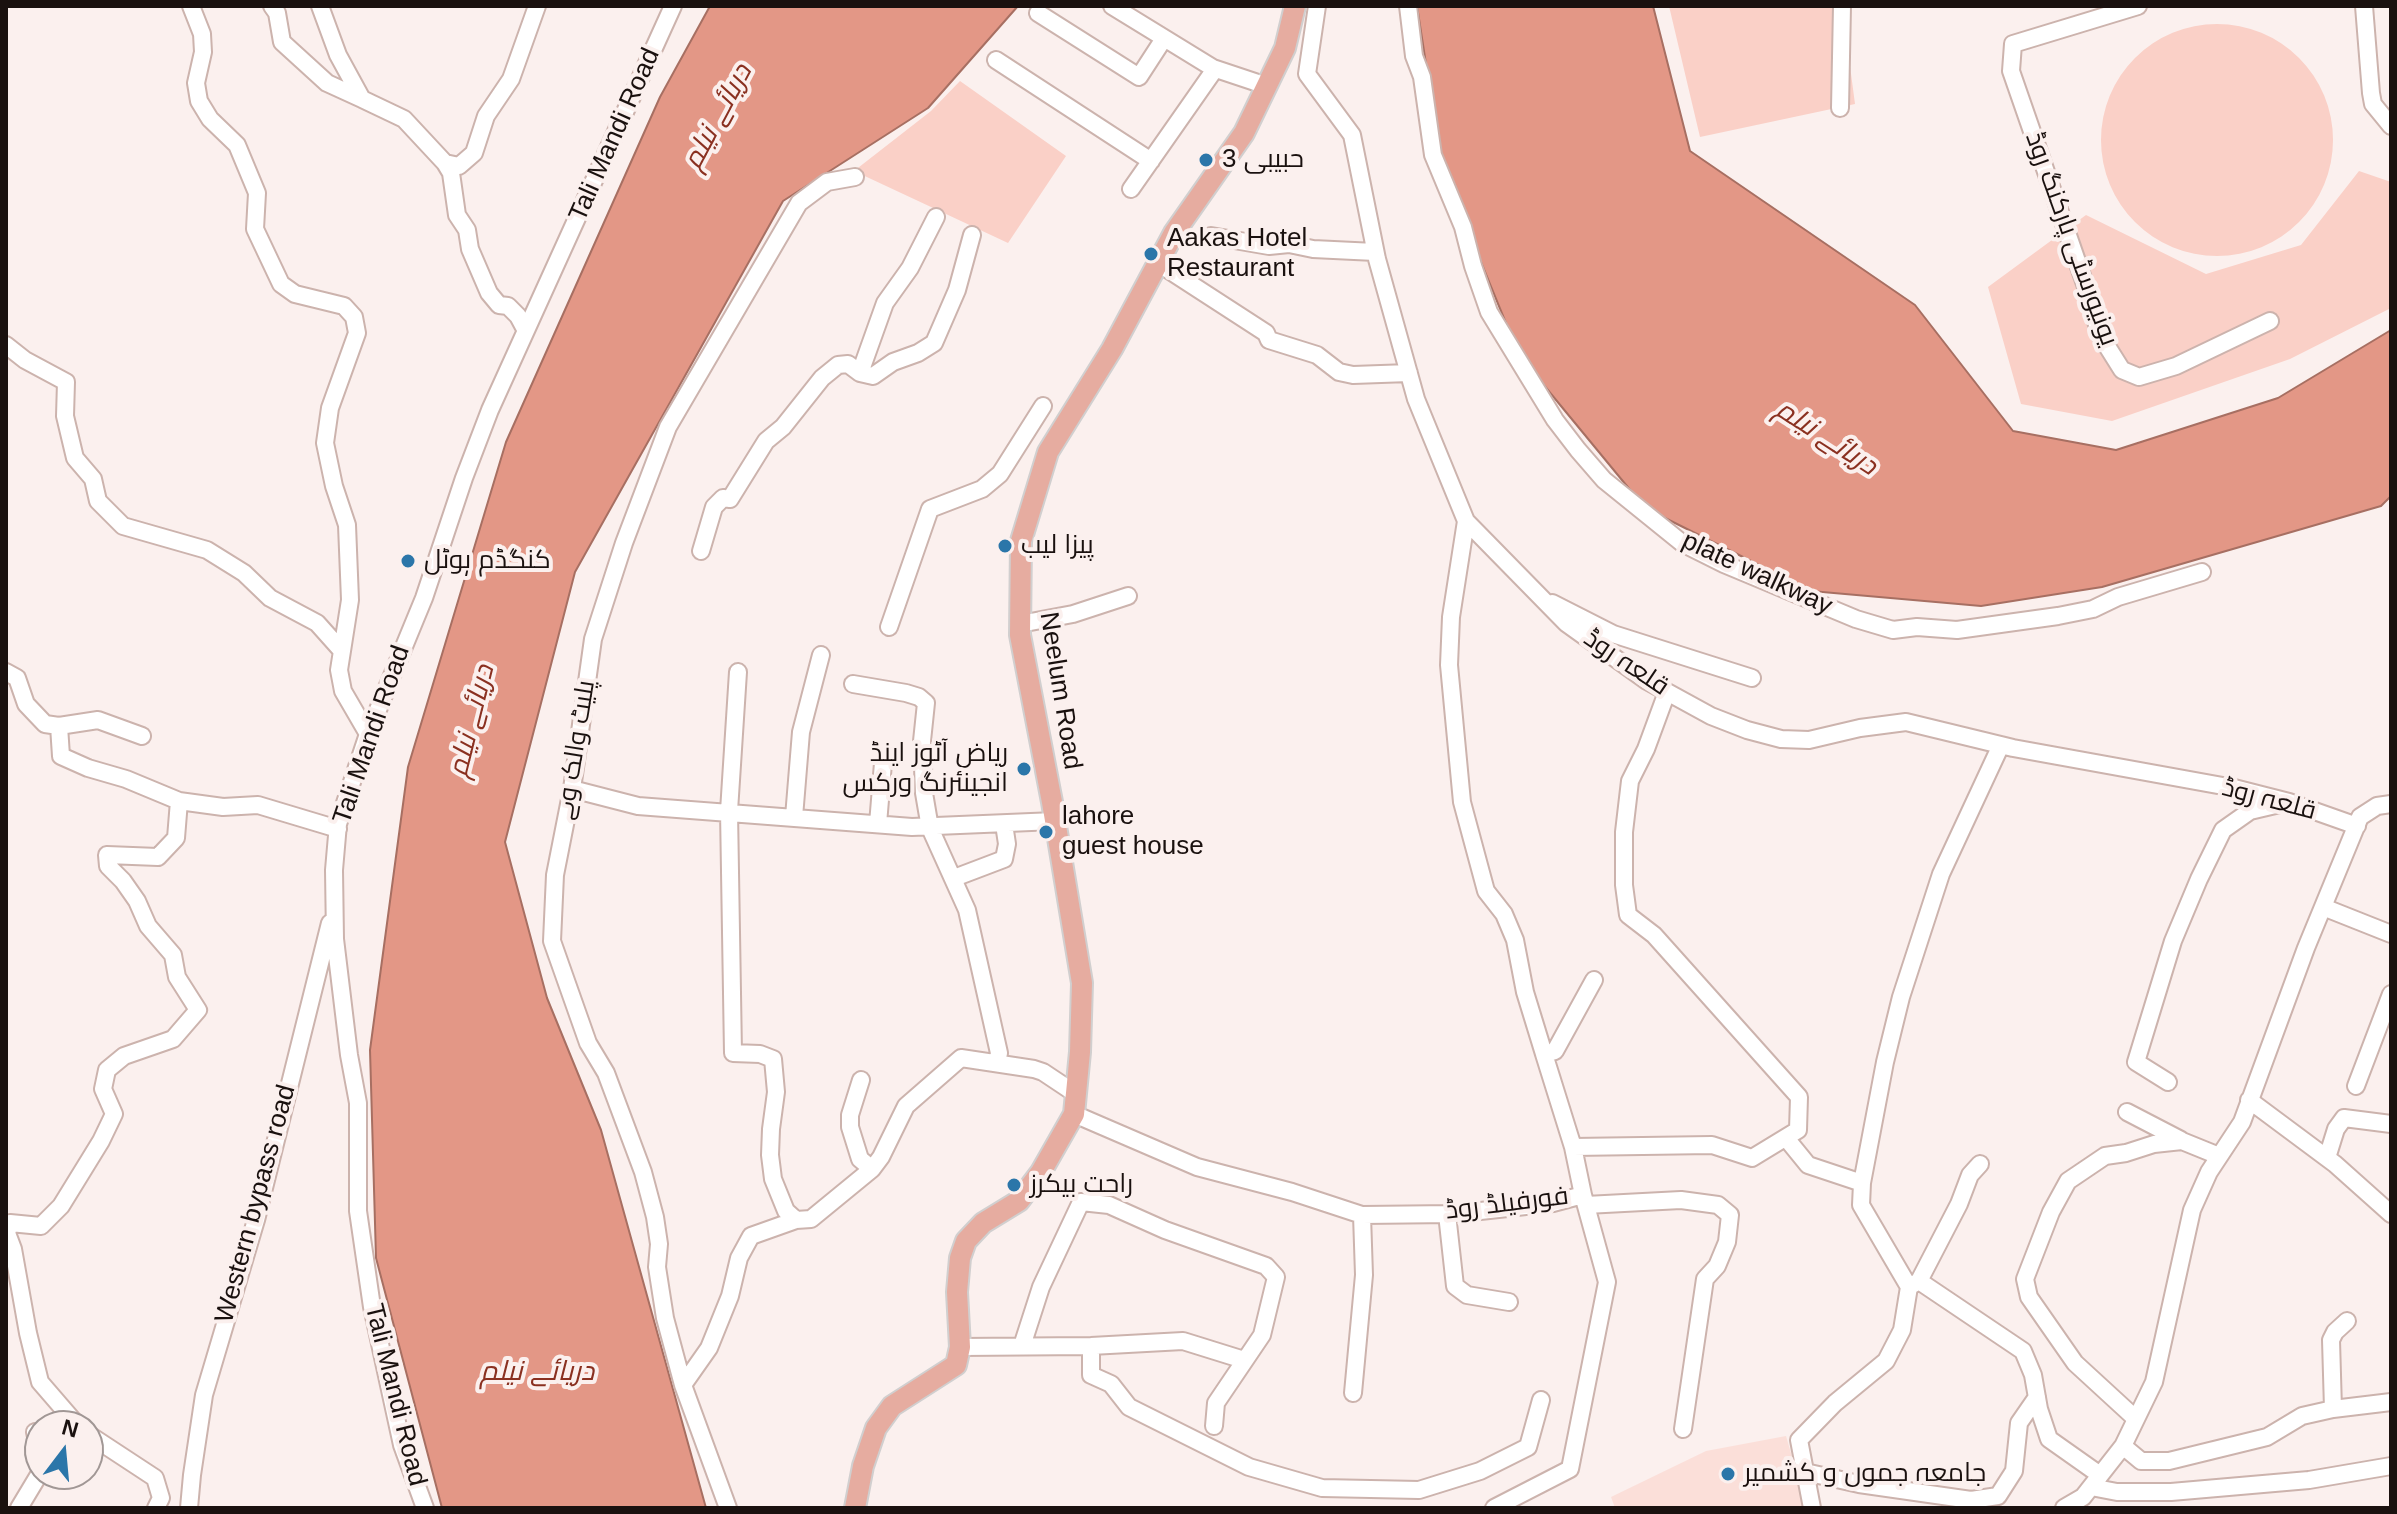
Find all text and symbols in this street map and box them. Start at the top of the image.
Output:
street label: Tali Mandi Road [563,43,667,227]
water label: دریائے نیلم [676,59,760,175]
street label: یونیورسٹی پارکنگ روڈ [2018,128,2124,350]
place label: حبیبی 3 [1222,144,1304,176]
marker: حبیبی 3 [1197,151,1215,169]
place label: Aakas Hotel Restaurant [1167,223,1307,284]
marker: Aakas Hotel Restaurant [1142,245,1160,263]
water label: دریائے نیلم [1769,393,1883,483]
street label: plate walkway [1677,526,1837,622]
place label: پیزا لیب [1021,530,1094,562]
marker: پیزا لیب [996,537,1014,555]
place label: کنگڈم ہوٹل [424,545,551,577]
marker: کنگڈم ہوٹل [399,552,417,570]
street label: Neelum Road [1032,610,1088,772]
street label: قلعہ روڈ [1577,623,1675,703]
street label: Tali Mandi Road [327,642,417,828]
water label: دریائے نیلم [442,661,502,781]
street label: پلیٹ والک وے [550,678,602,822]
place label: ریاض آٹوز اینڈ انجینئرنگ ورکس [843,738,1008,800]
marker: ریاض آٹوز اینڈ انجینئرنگ ورکس [1015,760,1033,778]
street label: قلعہ روڈ [2219,772,2319,828]
place label: lahore guest house [1062,801,1204,862]
marker: lahore guest house [1037,823,1055,841]
street label: Western bypass road [209,1082,303,1326]
place label: راحت بیکرز [1030,1169,1133,1201]
marker: راحت بیکرز [1005,1176,1023,1194]
street label: فورفیلڈ روڈ [1444,1181,1570,1227]
street label: Tali Mandi Road [357,1301,433,1489]
water label: دریائے نیلم [480,1355,594,1389]
north arrow [24,1410,104,1490]
text: N [59,1414,81,1443]
place label: جامعہ جموں و کشمیر [1744,1458,1986,1490]
marker: جامعہ جموں و کشمیر [1719,1465,1737,1483]

